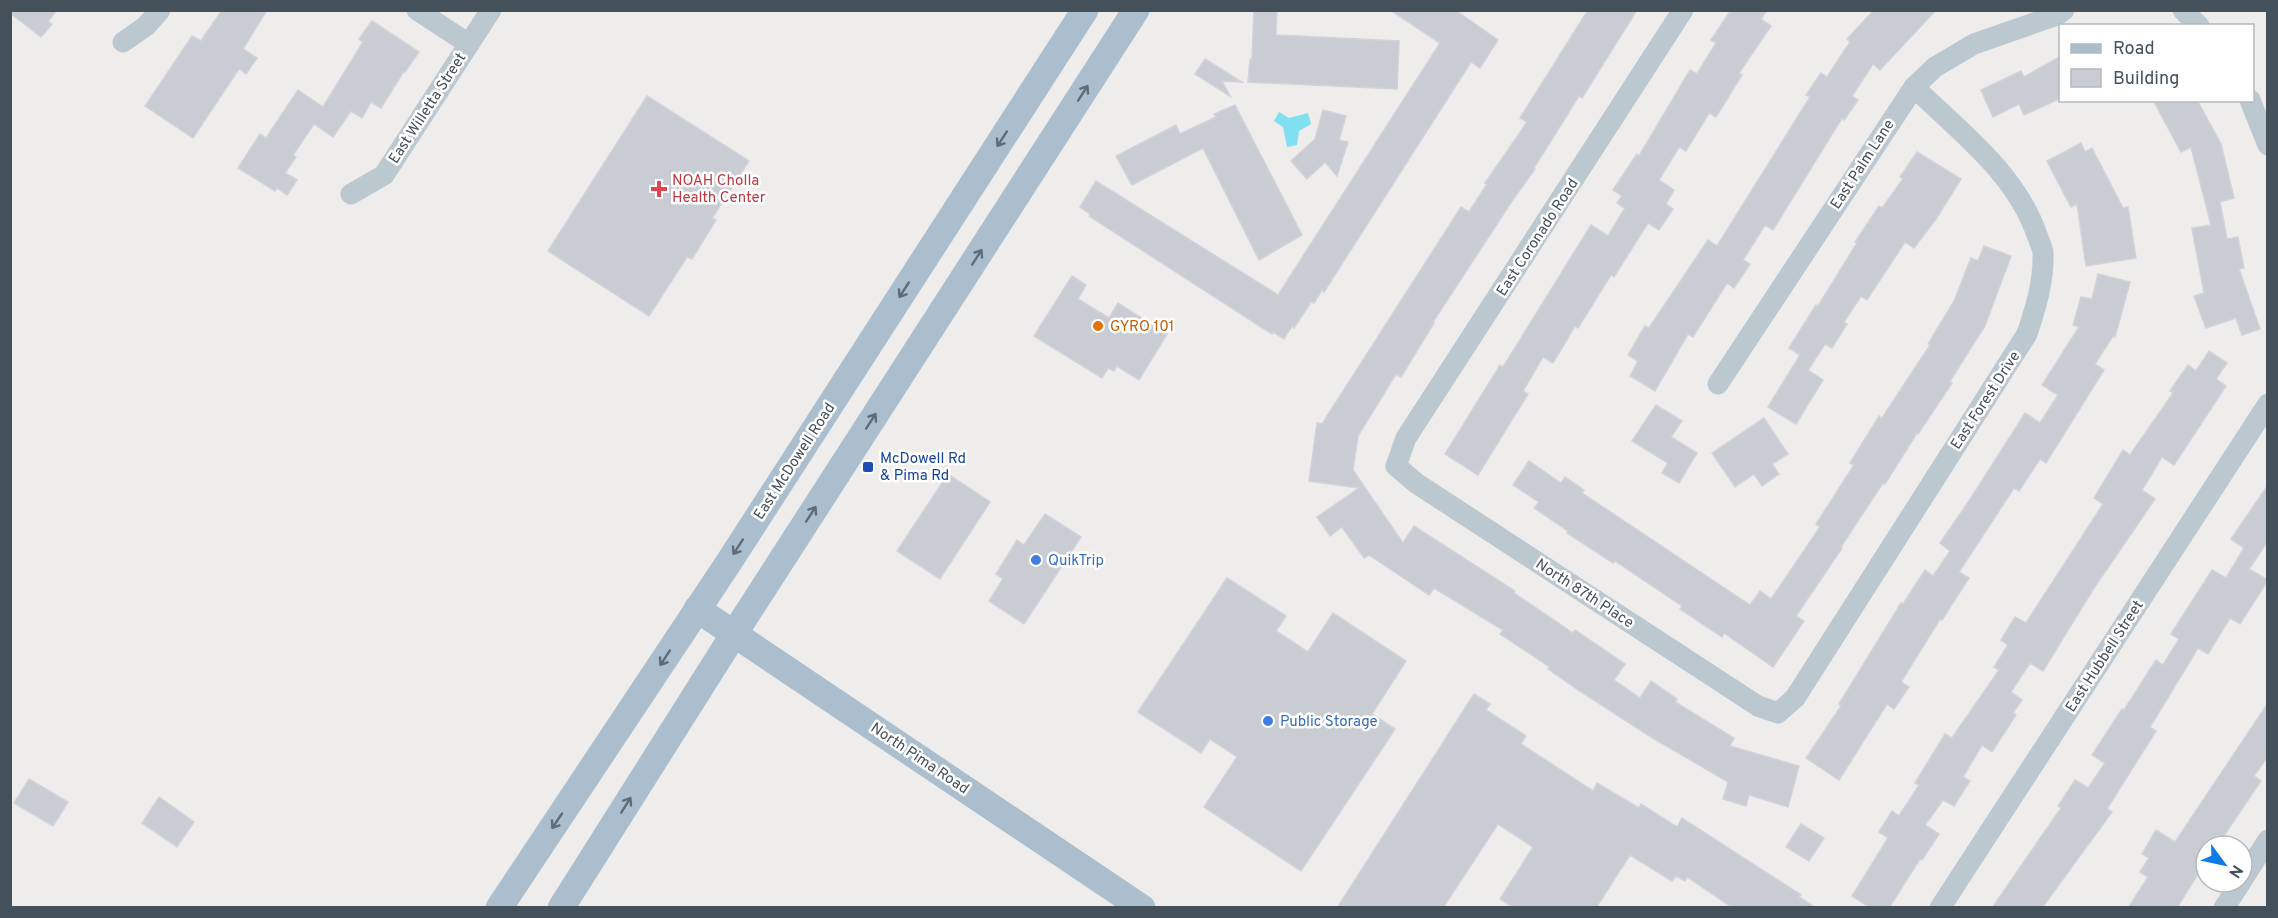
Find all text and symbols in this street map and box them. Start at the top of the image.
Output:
legend [2059,24,2254,102]
text: Road [2113,38,2155,61]
street label: East Willetta Street [385,50,471,168]
text: Building [2113,68,2179,91]
one-way arrow [1076,85,1089,102]
street label: East Palm Lane [1827,116,1899,213]
one-way arrow [996,130,1008,146]
place label: NOAH Cholla Health Center [672,172,766,208]
street label: East Coronado Road [1493,175,1583,300]
marker: NOAH Cholla Health Center [650,180,668,198]
one-way arrow [971,249,983,266]
one-way arrow [898,281,910,298]
place label: GYRO 101 [1110,318,1174,337]
marker: GYRO 101 [1091,319,1105,333]
street label: East Forest Drive [1947,348,2025,454]
street label: East McDowell Road [750,400,840,524]
one-way arrow [865,413,877,430]
place label: McDowell Rd & Pima Rd [880,450,966,486]
marker: McDowell Rd & Pima Rd [861,460,875,474]
one-way arrow [805,507,817,523]
one-way arrow [732,539,745,556]
place label: QuikTrip [1048,552,1104,571]
marker: QuikTrip [1029,553,1043,567]
street label: North 87th Place [1532,555,1637,633]
street label: East Hubbell Street [2062,597,2149,716]
one-way arrow [659,650,671,666]
place label: Public Storage [1280,713,1378,732]
marker: Public Storage [1261,714,1275,728]
street label: North Pima Road [866,719,972,799]
one-way arrow [620,797,632,814]
one-way arrow [551,812,563,828]
north arrow [2194,834,2254,894]
text: N [2223,861,2246,881]

